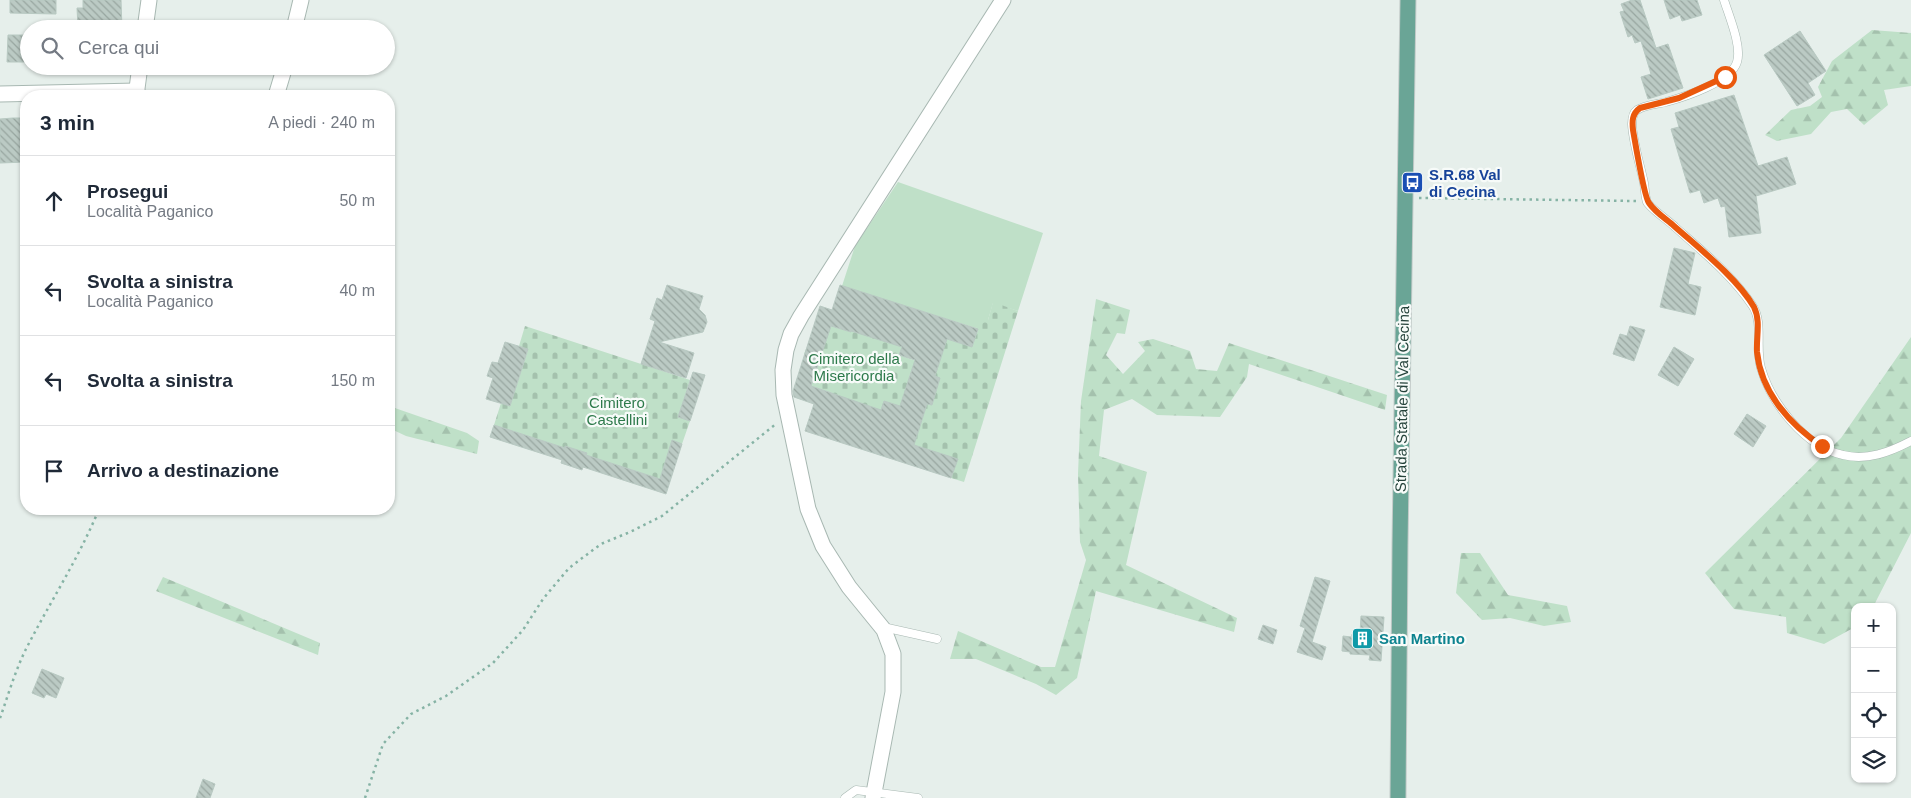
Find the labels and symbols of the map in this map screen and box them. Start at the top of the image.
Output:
route start [1714,66,1737,89]
place label: S.R.68 Val di Cecina [1429,166,1501,200]
bus stop icon: S.R.68 Val di Cecina [1401,171,1425,195]
street label: Strada Statale di Val Cecina [1392,305,1412,492]
park label: Cimitero della Misericordia [808,350,901,384]
park label: Cimitero Castellini [587,394,647,428]
route end [1811,435,1834,458]
building icon: San Martino [1351,626,1375,650]
place label: San Martino [1379,630,1465,647]

